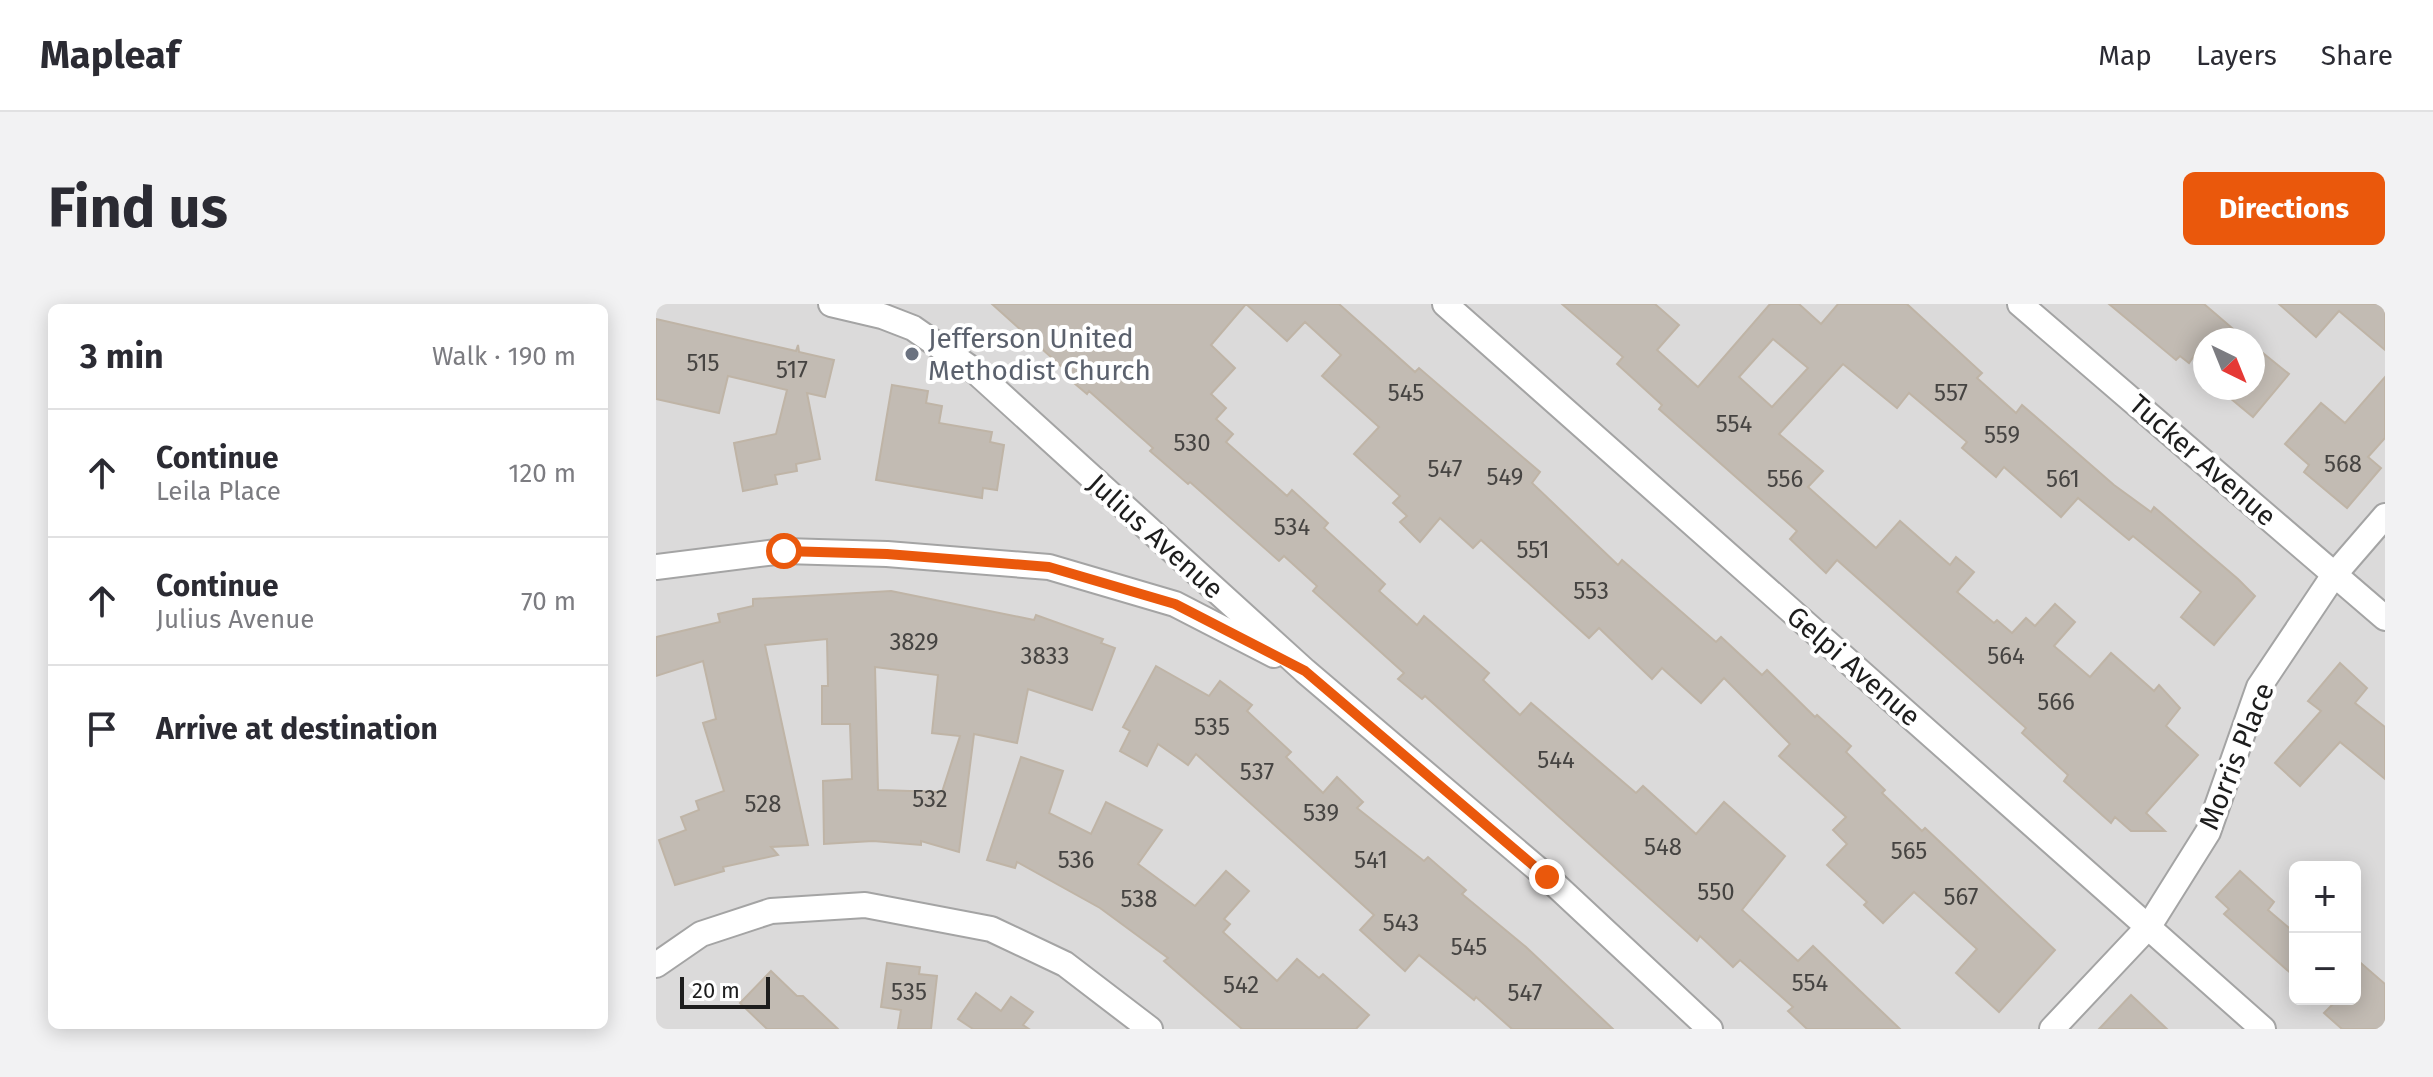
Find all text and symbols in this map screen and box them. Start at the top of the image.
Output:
text: Mapleaf [40,32,179,78]
text: Map [2098,39,2152,72]
text: Layers [2196,39,2277,72]
text: Share [2321,39,2393,72]
button: Directions [2183,172,2385,245]
text: Find us [48,175,228,242]
place label: Jefferson United Methodist Church [928,322,1151,387]
north arrow [2193,328,2265,400]
text: 3 min [80,336,164,377]
text: Walk · 190 m [432,341,576,372]
marker: Jefferson United Methodist Church [903,345,921,363]
house number: 515 [686,349,720,377]
house number: 517 [776,356,808,384]
house number: 545 [1388,379,1424,407]
house number: 557 [1934,379,1968,407]
street label: Tucker Avenue [2123,388,2283,533]
house number: 554 [1716,410,1753,438]
house number: 559 [1984,421,2020,449]
house number: 530 [1173,429,1211,457]
text: Continue [156,440,279,476]
house number: 568 [2324,450,2362,478]
icon: ahead [80,451,124,495]
house number: 547 [1428,455,1462,483]
text: 120 m [508,458,576,489]
house number: 549 [1487,463,1523,491]
house number: 556 [1767,465,1803,493]
house number: 561 [2046,465,2080,493]
street label: Julius Avenue [1081,467,1230,606]
text: Leila Place [156,476,281,507]
house number: 534 [1274,513,1310,541]
route start [766,533,802,569]
house number: 551 [1516,536,1550,564]
text: Continue [156,568,279,604]
house number: 553 [1573,577,1609,605]
icon: ahead [80,579,124,623]
text: 70 m [521,586,576,617]
street label: Gelpi Avenue [1780,599,1927,733]
text: Julius Avenue [156,604,314,635]
house number: 3829 [889,628,939,656]
house number: 3833 [1020,642,1070,670]
house number: 564 [1987,642,2025,670]
street label: Morris Place [2192,678,2281,834]
house number: 566 [2037,688,2075,716]
icon: arrive [80,707,124,751]
text: Arrive at destination [156,711,438,747]
house number: 535 [1194,713,1230,741]
house number: 544 [1537,746,1575,774]
house number: 537 [1240,758,1274,786]
house number: 532 [912,785,948,813]
house number: 528 [745,790,781,818]
house number: 539 [1303,799,1339,827]
house number: 548 [1644,833,1682,861]
house number: 565 [1891,837,1927,865]
house number: 536 [1058,846,1094,874]
house number: 541 [1354,846,1388,874]
route end [1529,859,1565,895]
map controls [2289,861,2361,1005]
button: + [2289,861,2361,933]
house number: 550 [1697,878,1735,906]
house number: 567 [1944,883,1978,911]
house number: 538 [1120,885,1158,913]
house number: 543 [1383,909,1419,937]
house number: 545 [1451,933,1487,961]
button: − [2289,933,2361,1005]
house number: 554 [1792,969,1829,997]
house number: 542 [1223,971,1259,999]
scale bar [680,973,770,1009]
text: 20 m [692,977,740,1004]
house number: 535 [891,978,927,1006]
house number: 547 [1508,979,1542,1007]

